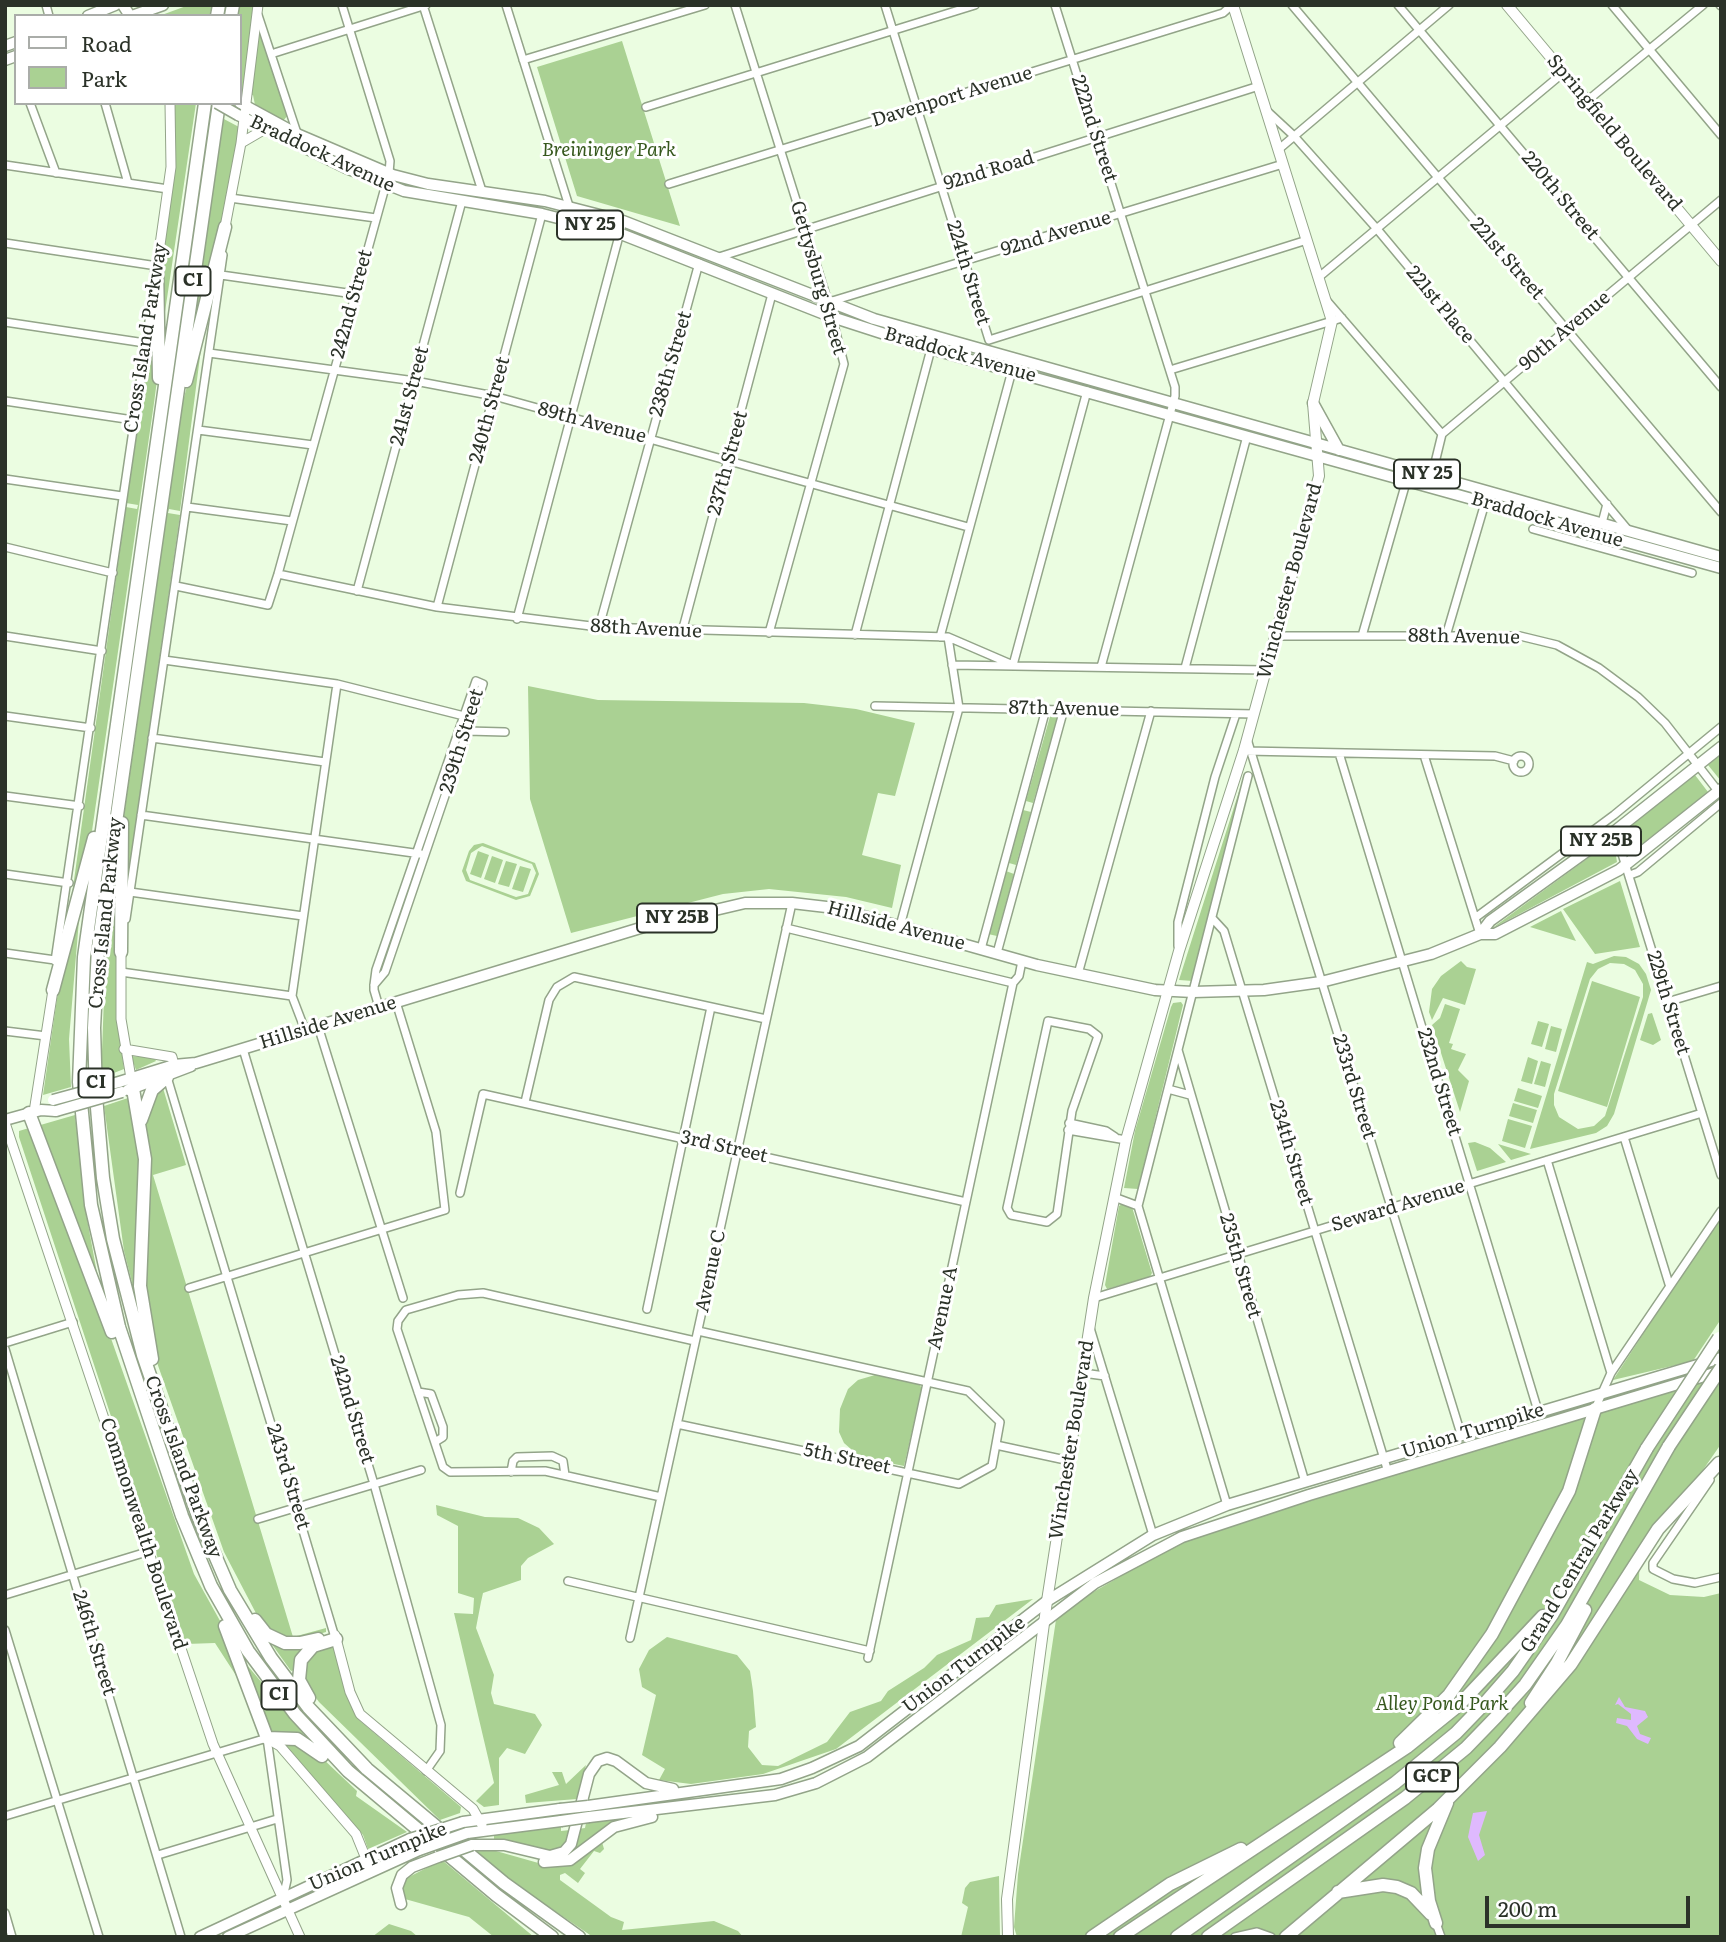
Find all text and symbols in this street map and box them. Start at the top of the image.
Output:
legend [14,14,242,105]
text: Road [81,27,132,58]
street label: Springfield Boulevard [1542,50,1686,216]
text: Park [81,62,127,93]
street label: Davenport Avenue [869,62,1035,132]
street label: 222nd Street [1066,73,1122,185]
street label: Braddock Avenue [246,110,398,198]
park label: Breininger Park [542,139,676,161]
street label: 92nd Road [941,146,1037,196]
street label: 220th Street [1516,147,1604,245]
street label: Gettysburg Street [785,198,851,358]
street label: 92nd Avenue [998,206,1114,262]
road number: NY 25 [557,210,623,240]
street label: 221st Street [1465,213,1549,305]
street label: 224th Street [941,218,995,328]
street label: Cross Island Parkway [120,241,172,435]
street label: 242nd Street [326,247,378,361]
street label: 221st Place [1401,262,1479,348]
road number: CI [176,267,210,296]
street label: 90th Avenue [1515,286,1615,376]
street label: 238th Street [645,309,697,419]
street label: Braddock Avenue [881,322,1039,388]
street label: 241st Street [386,344,434,448]
street label: 240th Street [465,354,515,466]
street label: 89th Avenue [535,398,649,448]
street label: 237th Street [703,408,753,518]
road number: NY 25 [1394,460,1460,488]
street label: Winchester Boulevard [1253,481,1327,681]
street label: Braddock Avenue [1468,487,1626,553]
street label: 88th Avenue [590,615,702,643]
street label: 88th Avenue [1408,625,1520,649]
street label: 239th Street [435,686,489,796]
street label: 87th Avenue [1008,697,1120,721]
street label: Cross Island Parkway [85,816,127,1010]
road number: NY 25B [1561,826,1641,856]
street label: Hillside Avenue [825,897,967,955]
road number: NY 25B [637,903,717,932]
street label: 229th Street [1641,948,1695,1058]
street label: Hillside Avenue [257,991,399,1055]
street label: 232nd Street [1412,1025,1466,1139]
street label: 233rd Street [1327,1032,1381,1142]
road number: CI [78,1068,114,1098]
street label: 234th Street [1264,1098,1318,1208]
street label: 3rd Street [678,1126,770,1168]
street label: Seward Avenue [1329,1175,1467,1237]
street label: 235th Street [1214,1211,1266,1321]
street label: Avenue C [691,1228,731,1314]
street label: Avenue A [923,1264,963,1352]
street label: Winchester Boulevard [1045,1339,1099,1541]
street label: 242nd Street [325,1353,379,1467]
street label: Cross Island Parkway [139,1373,227,1561]
street label: Union Turnpike [1399,1399,1547,1463]
street label: Commonwealth Boulevard [95,1415,191,1653]
street label: 243rd Street [261,1422,315,1532]
street label: 5th Street [802,1439,892,1479]
street label: Grand Central Parkway [1516,1465,1644,1657]
street label: 246th Street [67,1588,121,1698]
street label: Union Turnpike [898,1611,1030,1719]
road number: CI [262,1680,296,1710]
park label: Alley Pond Park [1375,1693,1509,1715]
road number: GCP [1406,1762,1458,1792]
street label: Union Turnpike [306,1818,450,1896]
scale bar [1488,1882,1693,1926]
text: 200 m [1498,1892,1558,1923]

